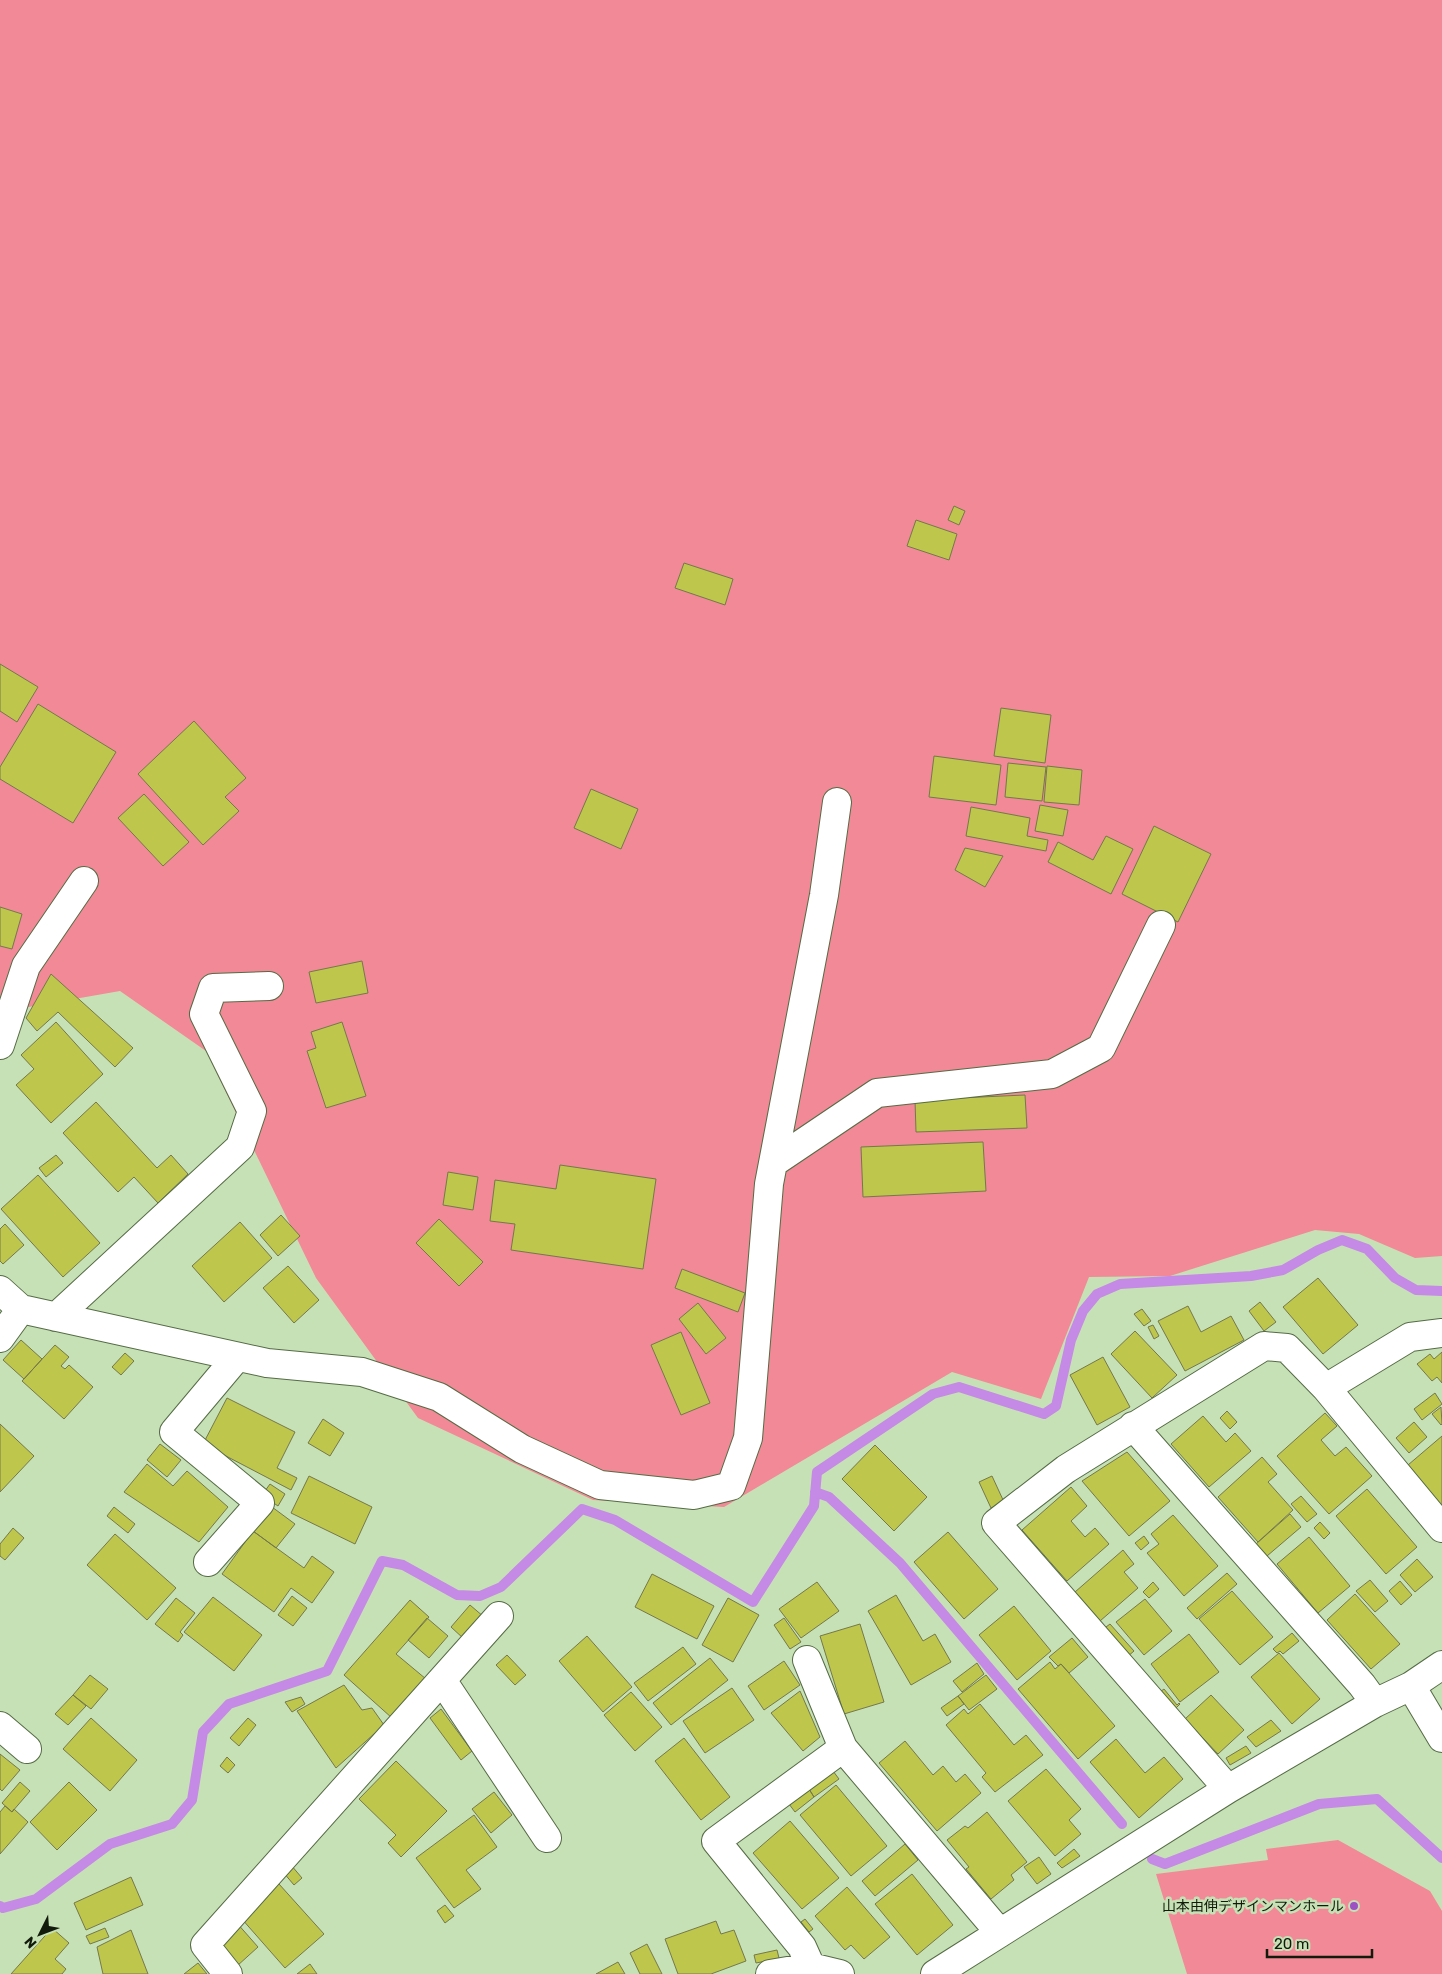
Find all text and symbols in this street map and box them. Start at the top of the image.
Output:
place label: 山本由伸デザインマンホール [1162,1898,1344,1915]
marker: 山本由伸デザインマンホール [1348,1900,1360,1912]
north arrow [15,1909,65,1959]
scale bar [1267,1926,1372,1958]
text: N [21,1933,40,1952]
text: 20 m [1274,1935,1309,1953]

